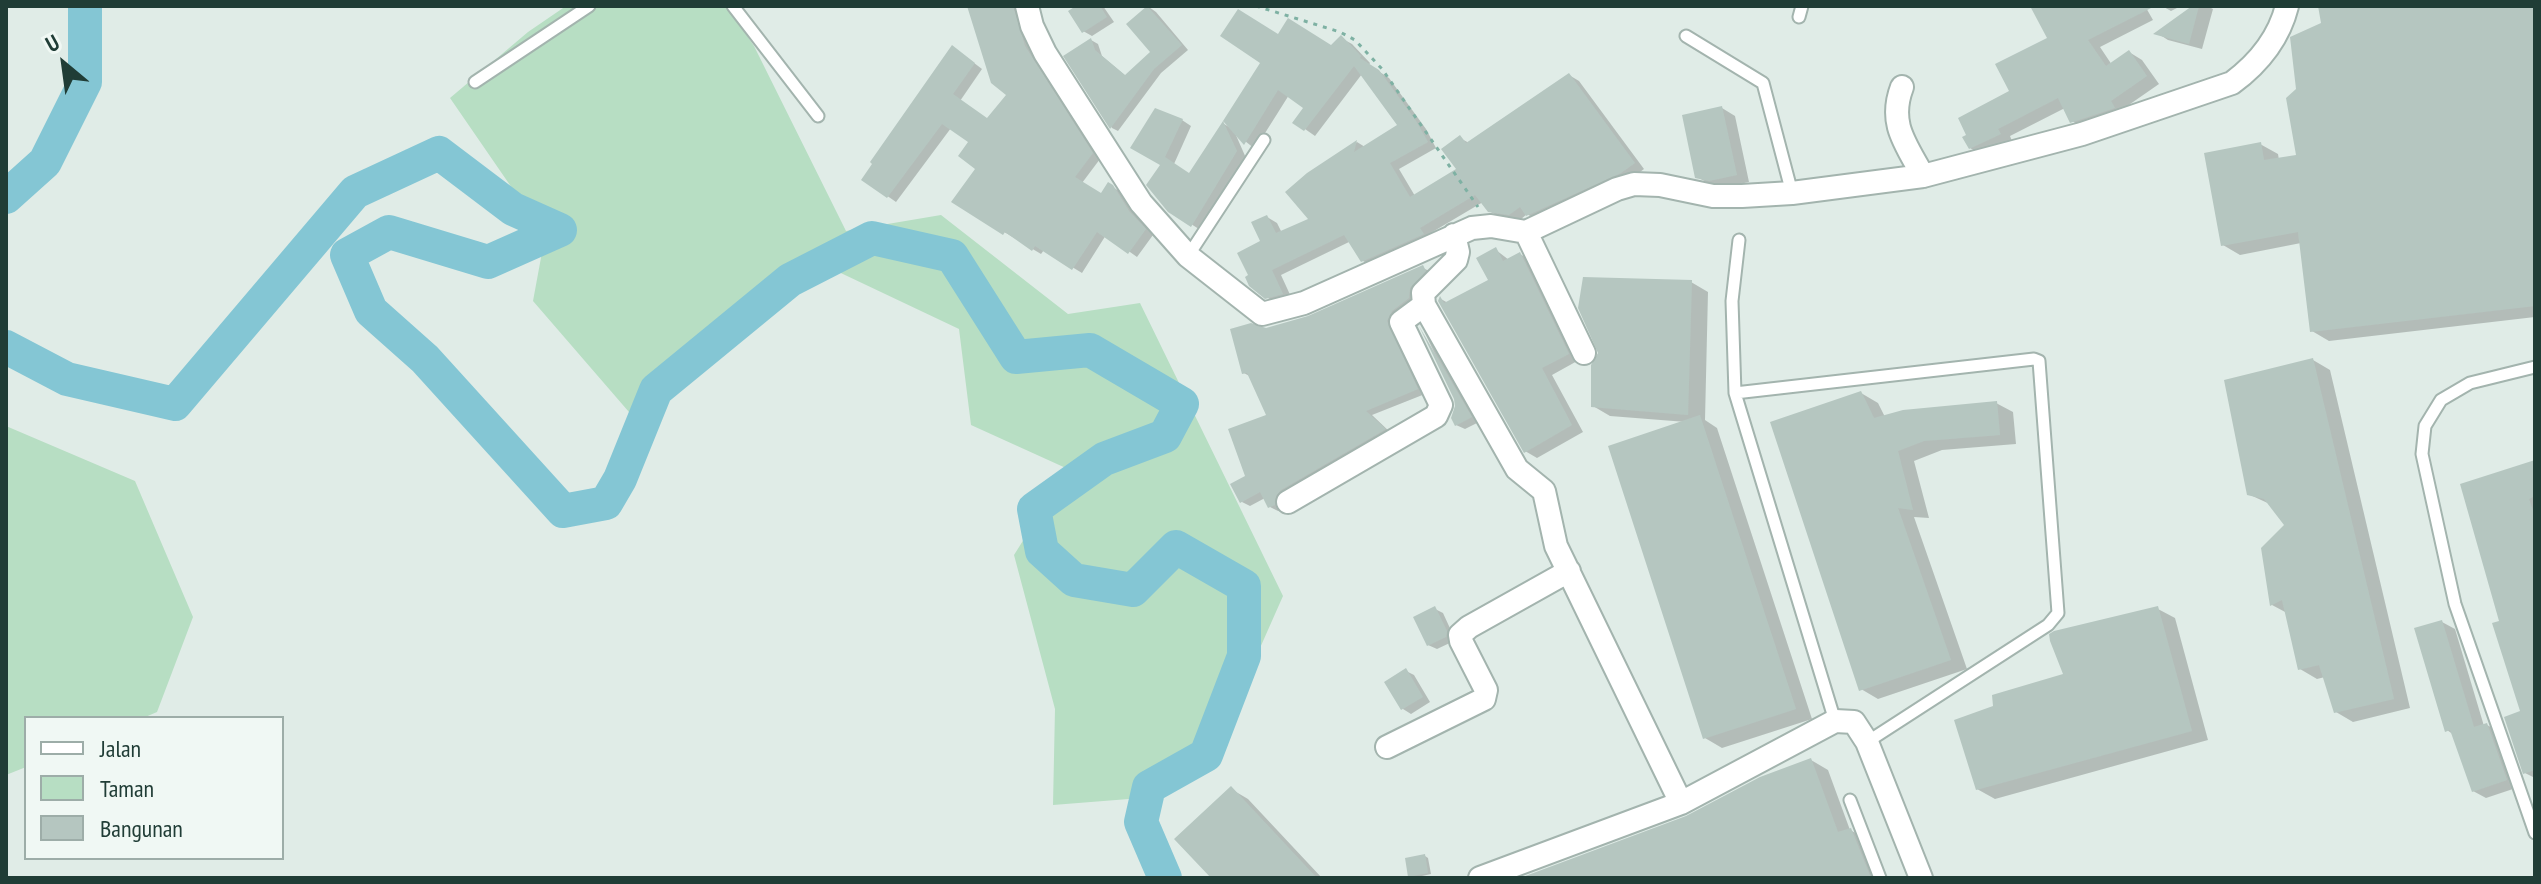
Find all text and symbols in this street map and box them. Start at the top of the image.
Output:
north arrow [24,24,104,104]
text: U [41,28,64,58]
legend [24,716,284,860]
text: Jalan [100,733,141,764]
text: Taman [100,773,154,804]
text: Bangunan [100,813,183,844]

